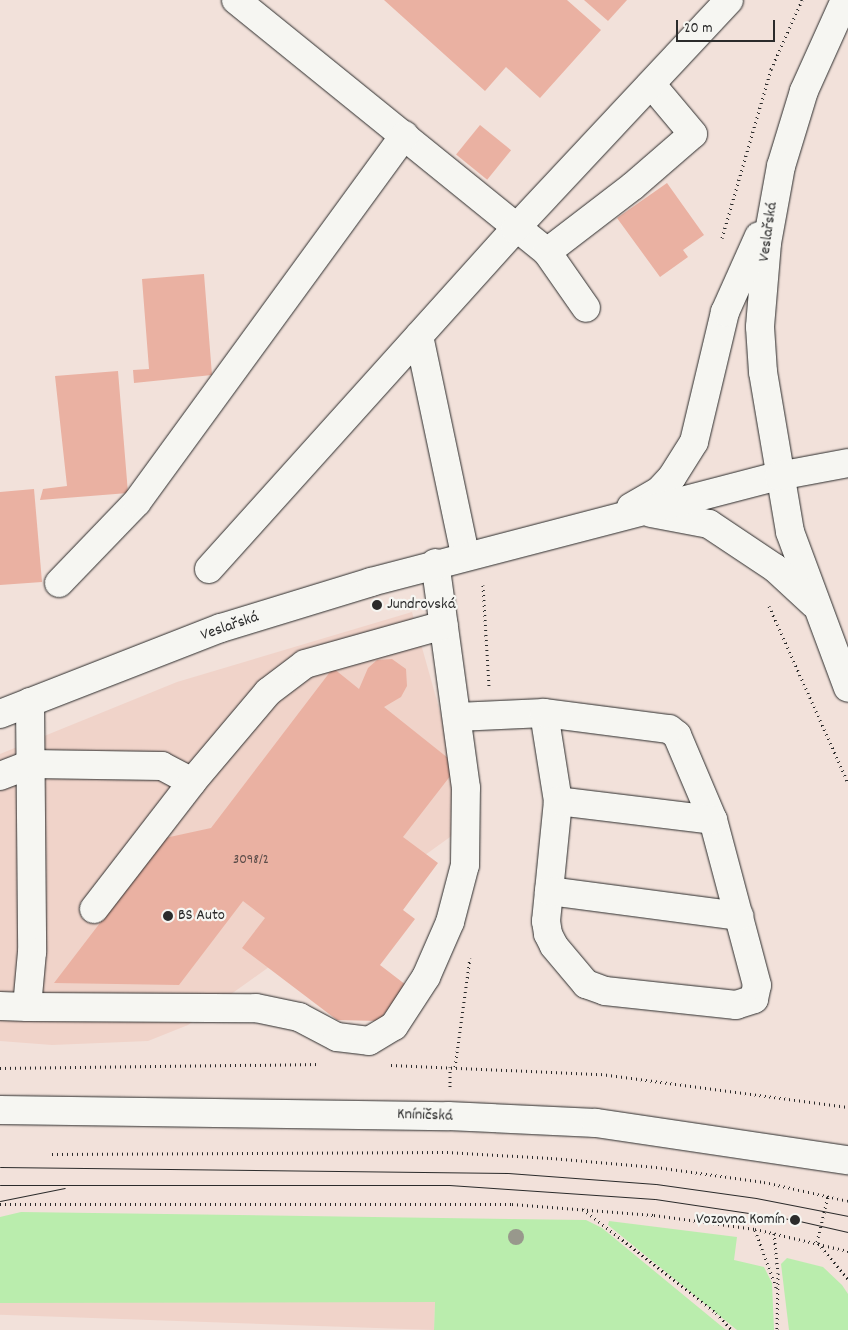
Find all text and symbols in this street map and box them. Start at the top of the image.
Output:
scale bar [678,10,777,42]
text: 20 m [684,18,712,40]
street label: Veslařská [755,201,783,263]
place label: Jundrovská [387,595,456,615]
marker: Jundrovská [371,599,383,611]
street label: Veslařská [199,608,261,646]
house number: 3098/2 [233,852,269,868]
place label: BS Auto [178,906,225,926]
marker: BS Auto [162,910,174,922]
street label: Kníničská [397,1105,453,1127]
place label: Vozovna Komín [696,1210,785,1230]
marker: Vozovna Komín [789,1214,801,1226]

